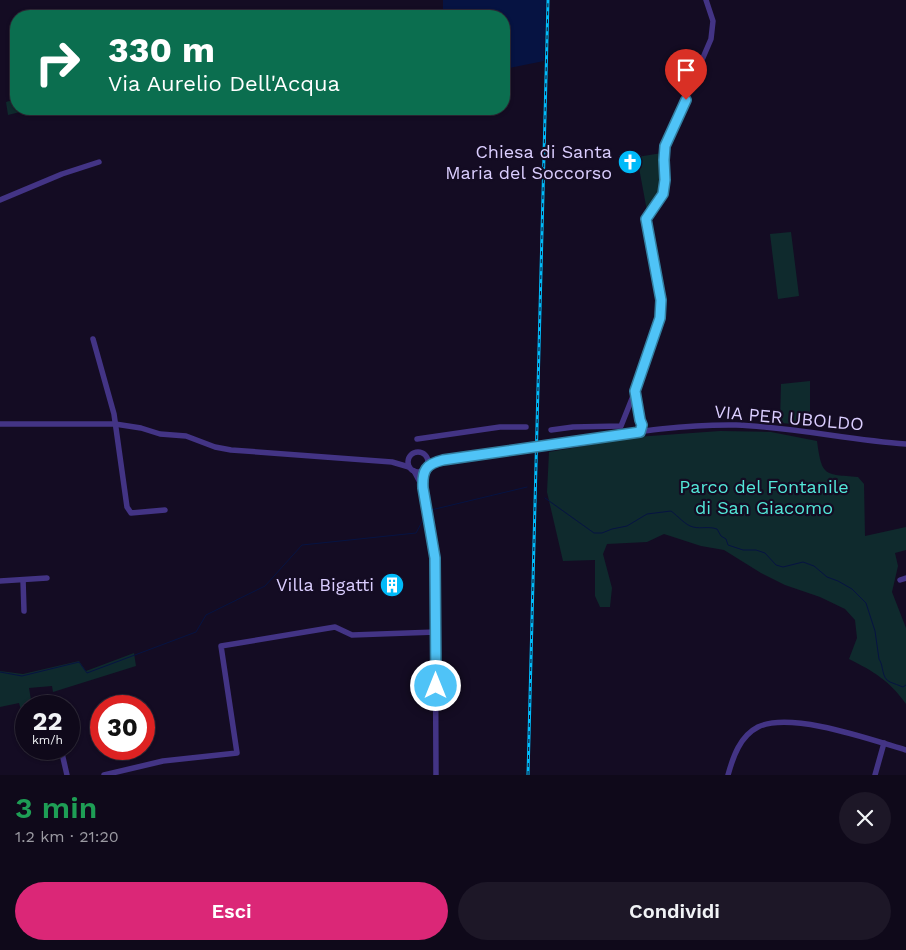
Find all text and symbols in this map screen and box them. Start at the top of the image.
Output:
text: 330 m [108,29,215,71]
icon: right [25,30,90,95]
pin [665,49,707,100]
icon: arrive [672,56,700,84]
text: Via Aurelio Dell'Acqua [108,71,340,96]
place label: Chiesa di Santa Maria del Soccorso [445,141,612,183]
church icon: Chiesa di Santa Maria del Soccorso [617,149,643,175]
street label: VIA PER UBOLDO [713,401,865,434]
park label: Parco del Fontanile di San Giacomo [679,476,849,518]
building icon: Villa Bigatti [379,572,405,598]
place label: Villa Bigatti [276,574,374,595]
position arrow [409,659,461,711]
speed limit sign: 30 [90,695,155,760]
text: 22 [33,707,62,736]
text: km/h [32,733,63,747]
text: 3 min [15,790,97,825]
button: close [839,792,891,844]
text: 1.2 km · 21:20 [15,827,119,846]
button: Esci [15,882,448,940]
button: Condividi [458,882,891,940]

